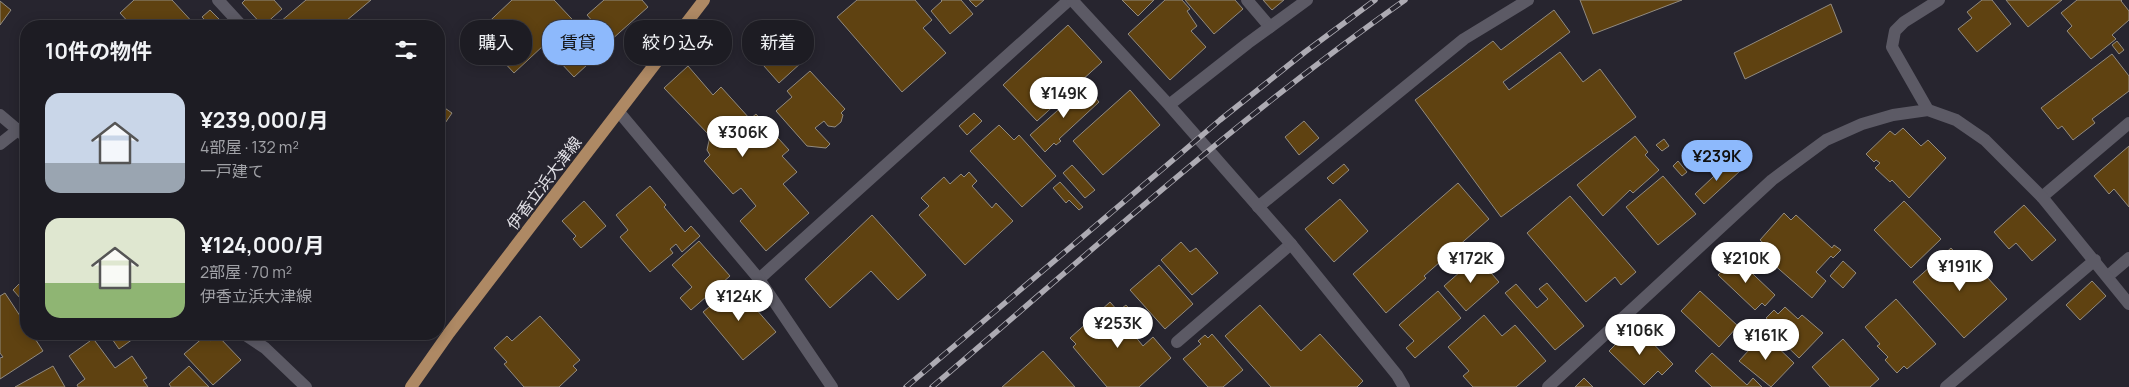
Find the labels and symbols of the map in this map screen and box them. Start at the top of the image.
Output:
pin: ¥149K [1029,76,1099,119]
pin: ¥306K [708,116,778,158]
street label: 伊香立浜大津線 [502,132,586,234]
pin: ¥239K [1682,140,1752,182]
pin: ¥172K [1436,242,1506,284]
pin: ¥210K [1711,242,1781,284]
pin: ¥191K [1925,250,1995,292]
pin: ¥124K [704,280,774,322]
pin: ¥253K [1083,306,1153,349]
pin: ¥106K [1605,314,1675,356]
pin: ¥161K [1731,318,1801,361]

